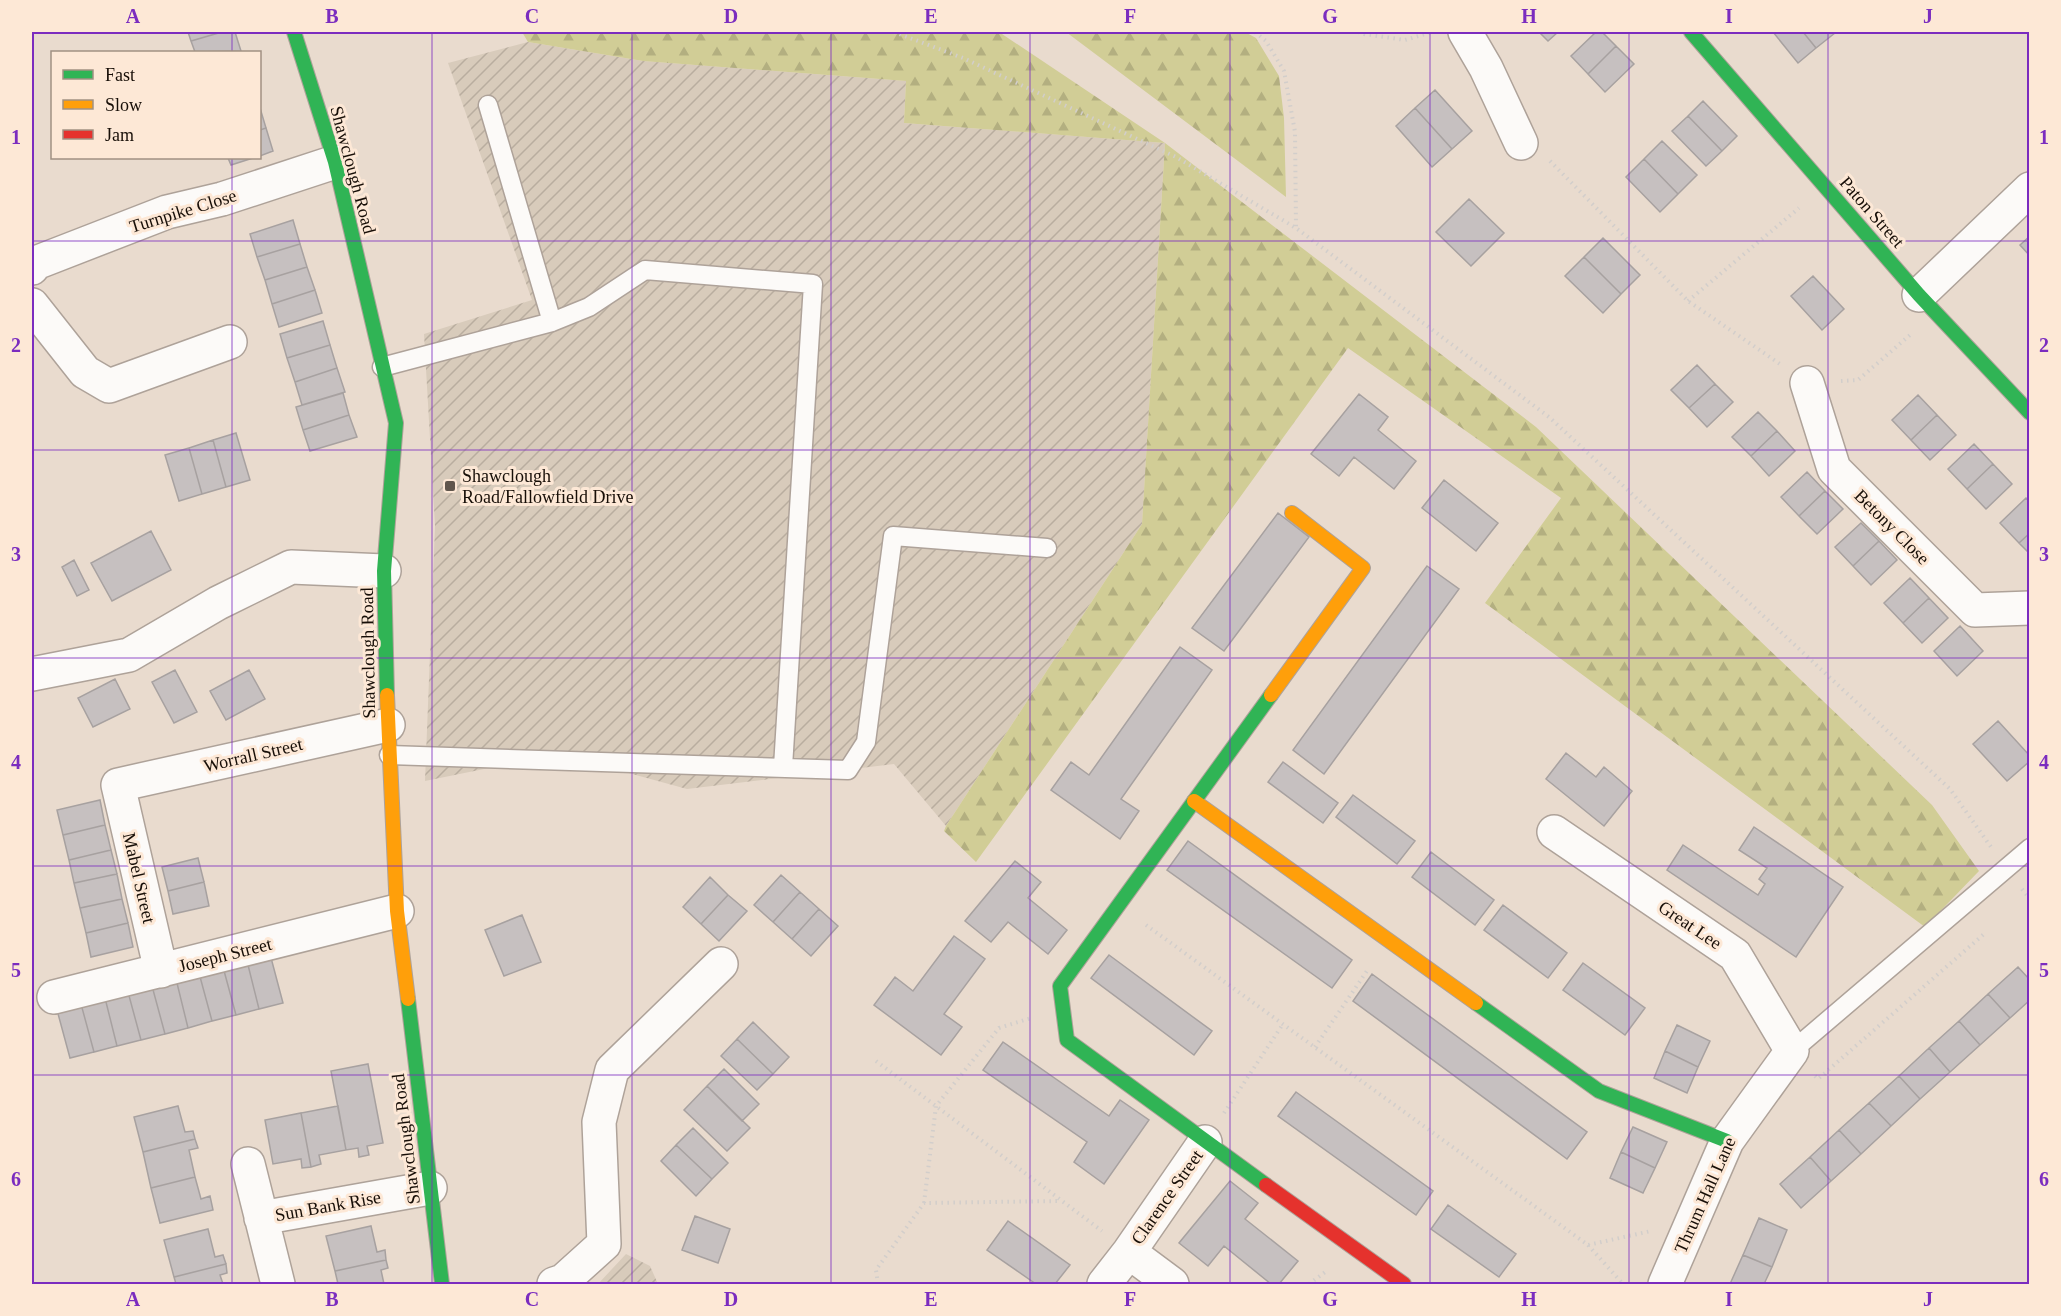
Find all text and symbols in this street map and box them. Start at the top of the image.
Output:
text: A [126,5,141,27]
text: B [325,5,339,27]
text: C [525,5,539,27]
text: D [724,5,738,27]
text: E [924,5,938,27]
text: F [1124,5,1136,27]
text: G [1322,5,1338,27]
text: H [1521,5,1537,27]
text: I [1725,5,1733,27]
text: J [1923,5,1933,27]
legend [51,51,261,159]
text: Fast [105,65,135,85]
text: Slow [105,95,142,115]
street label: Shawclough Road [326,104,380,236]
text: Jam [105,125,134,145]
text: 1 [11,126,21,148]
text: 1 [2039,126,2049,148]
street label: Paton Street [1836,172,1908,252]
street label: Turnpike Close [127,185,239,237]
text: 2 [11,334,21,356]
text: 2 [2039,334,2049,356]
place label: Shawclough Road/Fallowfield Drive [462,466,633,507]
marker: Shawclough Road/Fallowfield Drive [443,479,457,493]
street label: Betony Close [1850,485,1934,569]
text: 3 [11,543,21,565]
text: 3 [2039,543,2049,565]
street label: Shawclough Road [357,587,379,719]
street label: Worrall Street [202,734,304,776]
text: 4 [11,751,21,773]
text: 4 [2039,751,2049,773]
street label: Mabel Street [119,831,159,925]
street label: Great Lee [1655,897,1725,953]
street label: Joseph Street [176,934,274,976]
text: 5 [11,959,21,981]
text: 5 [2039,959,2049,981]
street label: Shawclough Road [388,1073,424,1205]
street label: Thrum Hall Lane [1670,1134,1740,1256]
street label: Clarence Street [1127,1146,1207,1248]
text: 6 [11,1168,21,1190]
text: 6 [2039,1168,2049,1190]
street label: Sun Bank Rise [274,1187,382,1225]
text: A [126,1288,141,1310]
text: B [325,1288,339,1310]
text: C [525,1288,539,1310]
text: D [724,1288,738,1310]
text: E [924,1288,938,1310]
text: F [1124,1288,1136,1310]
text: G [1322,1288,1338,1310]
text: H [1521,1288,1537,1310]
text: I [1725,1288,1733,1310]
text: J [1923,1288,1933,1310]

